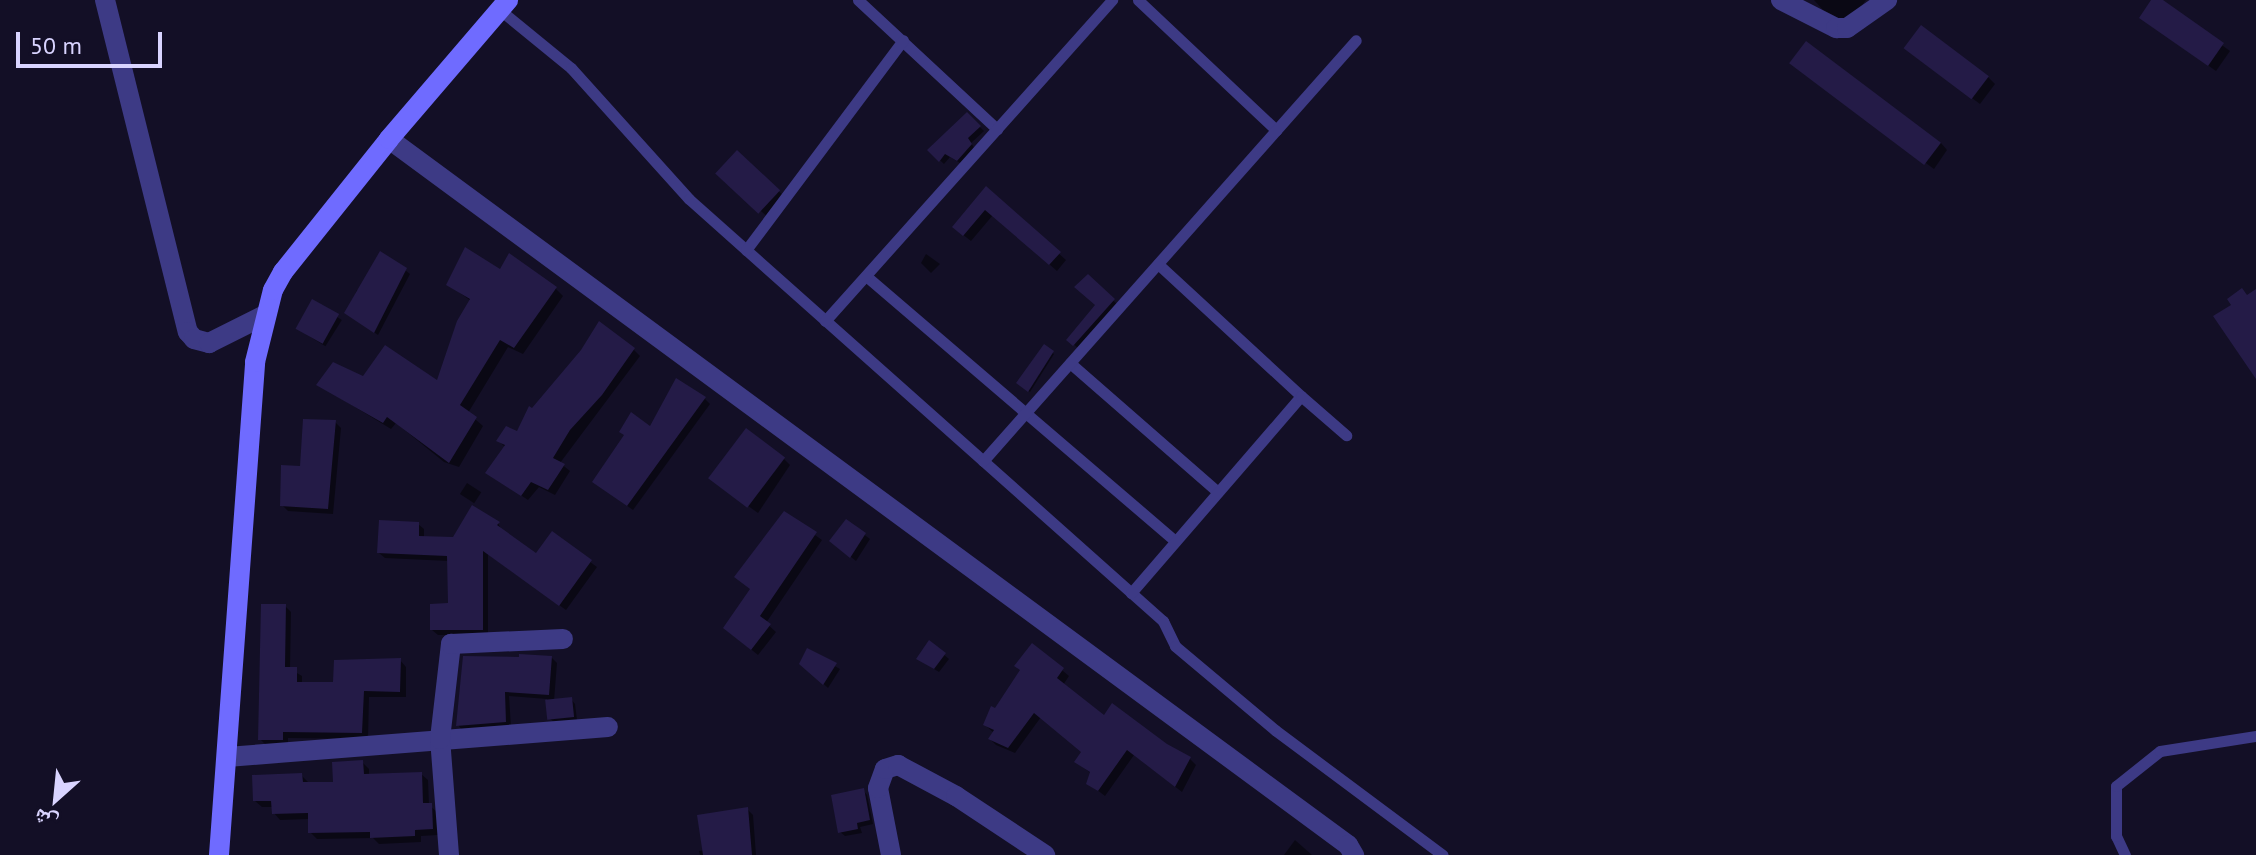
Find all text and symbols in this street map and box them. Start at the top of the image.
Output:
scale bar [20,16,166,66]
text: 50 m [30,30,82,61]
north arrow [16,759,96,839]
text: ش [28,803,62,838]

